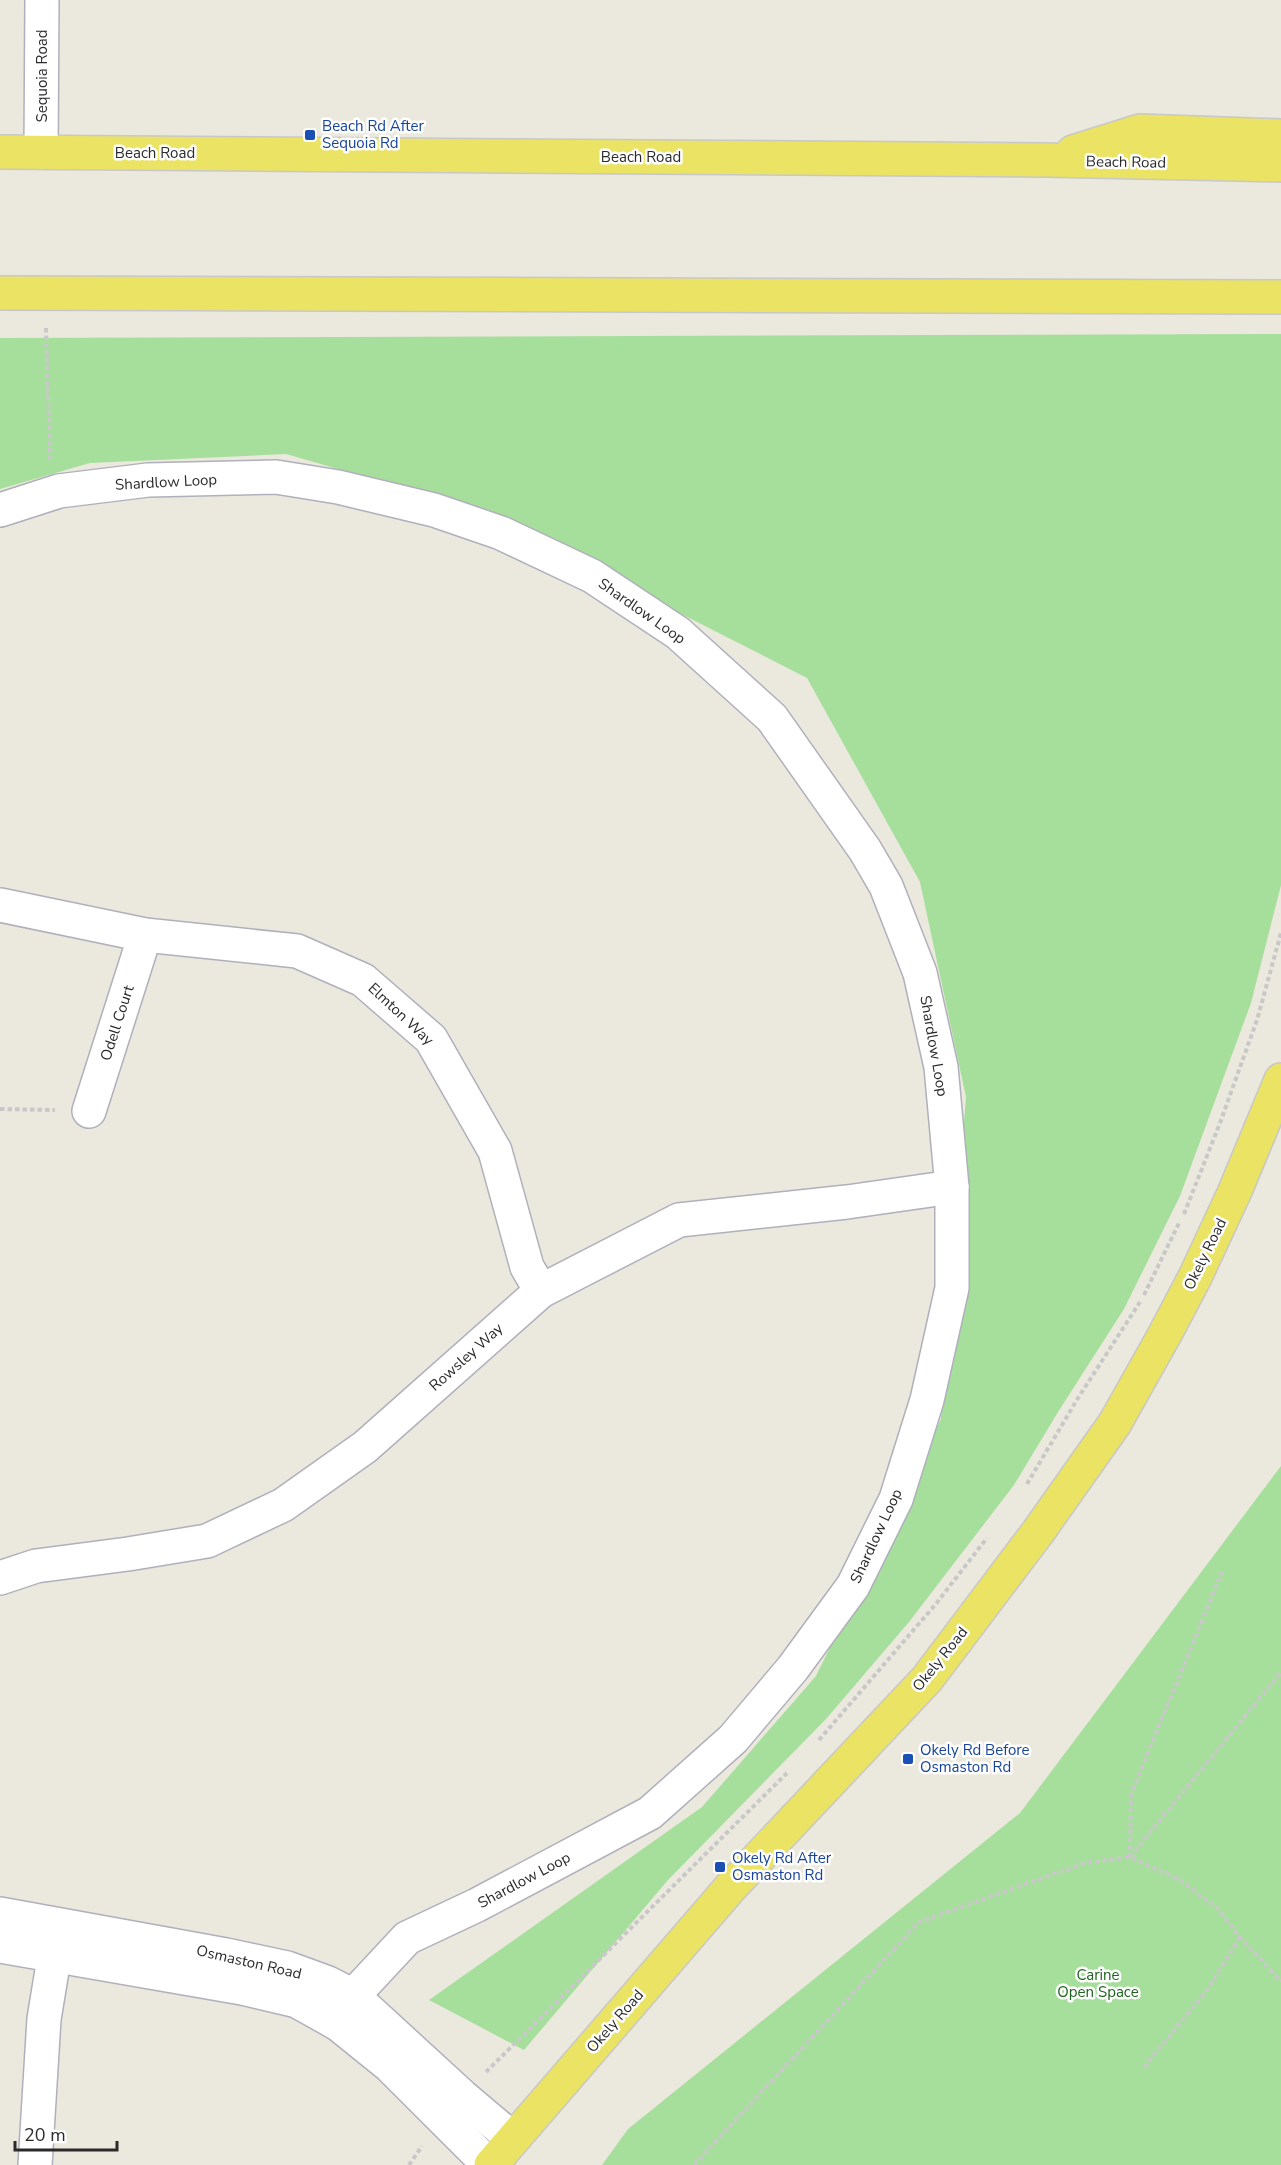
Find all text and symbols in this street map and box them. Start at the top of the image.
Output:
street label: Sequoia Road [32,30,52,122]
place label: Beach Rd After Sequoia Rd [322,116,424,153]
marker: Beach Rd After Sequoia Rd [303,128,317,142]
street label: Beach Road [115,143,195,163]
street label: Beach Road [601,147,681,167]
street label: Beach Road [1086,151,1166,173]
street label: Shardlow Loop [114,469,218,495]
street label: Shardlow Loop [594,573,690,649]
street label: Elmton Way [364,978,438,1050]
street label: Odell Court [95,982,139,1063]
street label: Shardlow Loop [915,994,953,1098]
street label: Okely Road [1179,1215,1231,1293]
street label: Rowsley Way [425,1318,507,1395]
street label: Shardlow Loop [845,1485,907,1587]
street label: Okely Road [908,1623,972,1695]
place label: Okely Rd Before Osmaston Rd [920,1740,1030,1777]
marker: Okely Rd Before Osmaston Rd [901,1752,915,1766]
street label: Shardlow Loop [474,1847,574,1913]
place label: Okely Rd After Osmaston Rd [732,1848,832,1885]
marker: Okely Rd After Osmaston Rd [713,1860,727,1874]
street label: Osmaston Road [194,1940,304,1984]
park label: Carine Open Space [1057,1965,1139,2002]
street label: Okely Road [582,1985,648,2057]
scale bar [15,2114,117,2152]
text: 20 m [24,2123,66,2147]

